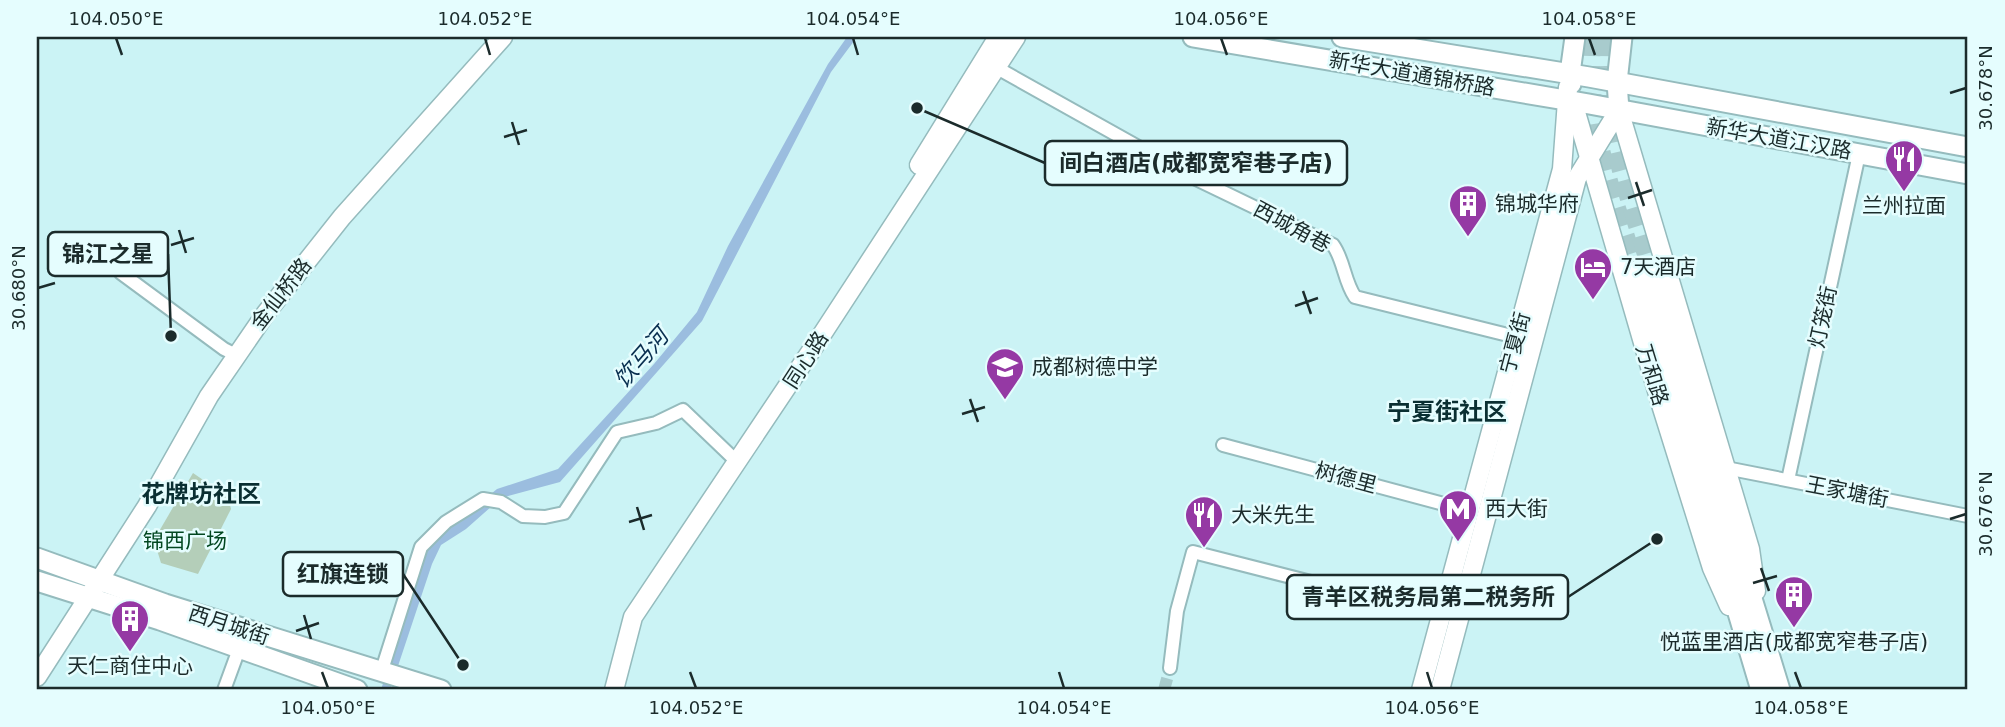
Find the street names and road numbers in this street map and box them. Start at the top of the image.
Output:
street label: 新华大道通锦桥路 [1327,48,1497,100]
street label: 新华大道江汉路 [1705,114,1853,164]
street label: 西城角巷 [1249,197,1335,257]
street label: 金仙桥路 [246,254,316,334]
street label: 灯笼街 [1805,284,1841,350]
street label: 宁夏街 [1495,309,1535,377]
street label: 同心路 [779,327,833,393]
street label: 万和路 [1631,341,1673,409]
street label: 树德里 [1312,458,1380,498]
street label: 王家塘街 [1803,472,1891,512]
street label: 西月城街 [185,601,273,649]

